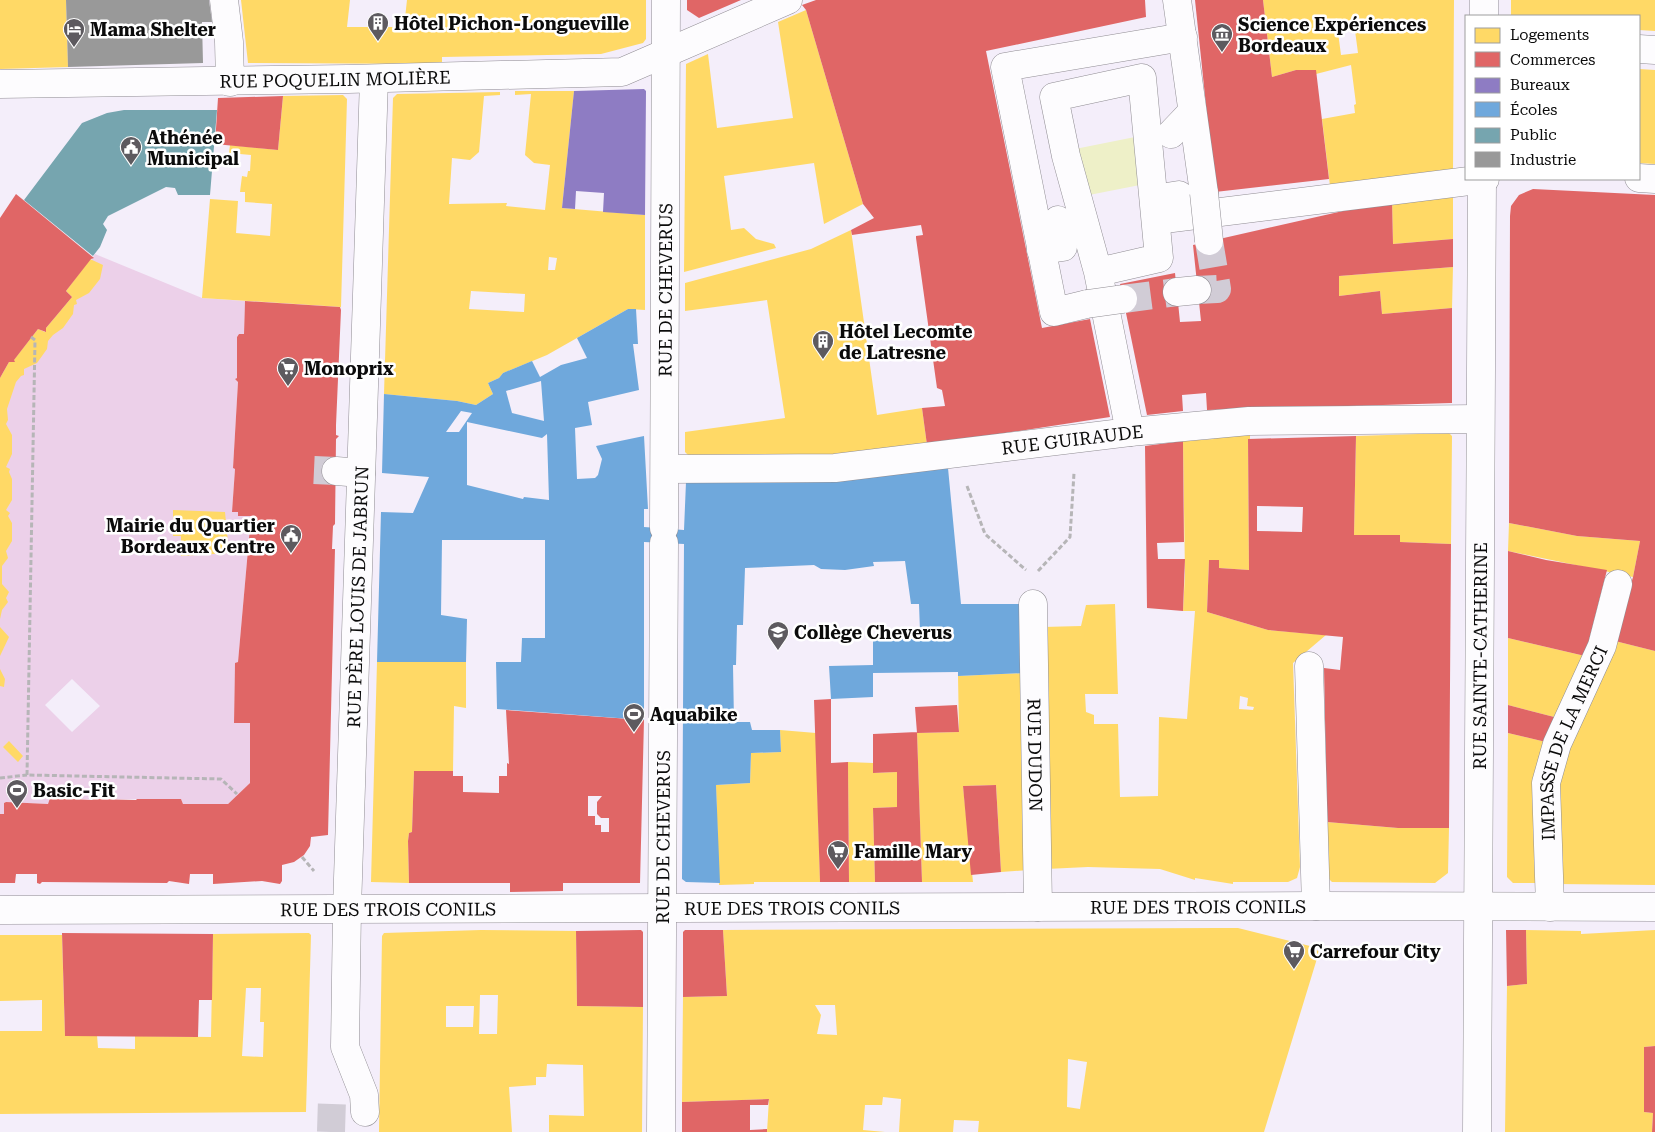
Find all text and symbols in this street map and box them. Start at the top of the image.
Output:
building icon: Hôtel Pichon-Longueville [366,11,390,42]
place label: Hôtel Pichon-Longueville [394,13,630,34]
place label: Science Expériences Bordeaux [1238,14,1426,56]
legend [1465,15,1640,180]
hotel icon: Mama Shelter [62,17,86,48]
place label: Mama Shelter [90,19,216,40]
museum icon: Science Expériences Bordeaux [1210,22,1234,53]
text: Logements [1510,26,1589,44]
text: Commerces [1510,51,1595,69]
street label: RUE POQUELIN MOLIÈRE [219,66,451,91]
text: Bureaux [1510,76,1570,94]
text: Écoles [1510,101,1557,119]
text: Public [1510,126,1557,144]
place label: Athénée Municipal [147,127,239,169]
public building icon: Athénée Municipal [119,135,143,166]
text: Industrie [1510,151,1576,169]
street label: RUE DE CHEVERUS [654,203,676,377]
place label: Hôtel Lecomte de Latresne [839,321,973,363]
building icon: Hôtel Lecomte de Latresne [811,329,835,360]
supermarket icon: Monoprix [276,356,300,387]
place label: Monoprix [304,358,394,379]
street label: RUE GUIRAUDE [1000,420,1144,458]
street label: RUE PÈRE LOUIS DE JABRUN [342,465,372,728]
place label: Mairie du Quartier Bordeaux Centre [106,515,275,557]
public building icon: Mairie du Quartier Bordeaux Centre [279,523,303,554]
street label: RUE SAINTE-CATHERINE [1468,542,1491,770]
school or university icon: Collège Cheverus [766,620,790,651]
place label: Collège Cheverus [794,622,952,643]
street label: IMPASSE DE LA MERCI [1535,642,1611,841]
street label: RUE DUDON [1024,698,1047,812]
sports icon: Aquabike [622,702,646,733]
place label: Aquabike [650,704,738,725]
street label: RUE DE CHEVERUS [652,750,673,924]
sports icon: Basic-Fit [5,778,29,809]
place label: Basic-Fit [33,780,115,801]
supermarket icon: Famille Mary [826,839,850,870]
place label: Famille Mary [854,841,972,862]
street label: RUE DES TROIS CONILS [1090,896,1306,917]
street label: RUE DES TROIS CONILS [684,897,900,918]
street label: RUE DES TROIS CONILS [280,898,496,920]
supermarket icon: Carrefour City [1282,939,1306,970]
place label: Carrefour City [1310,941,1441,962]

